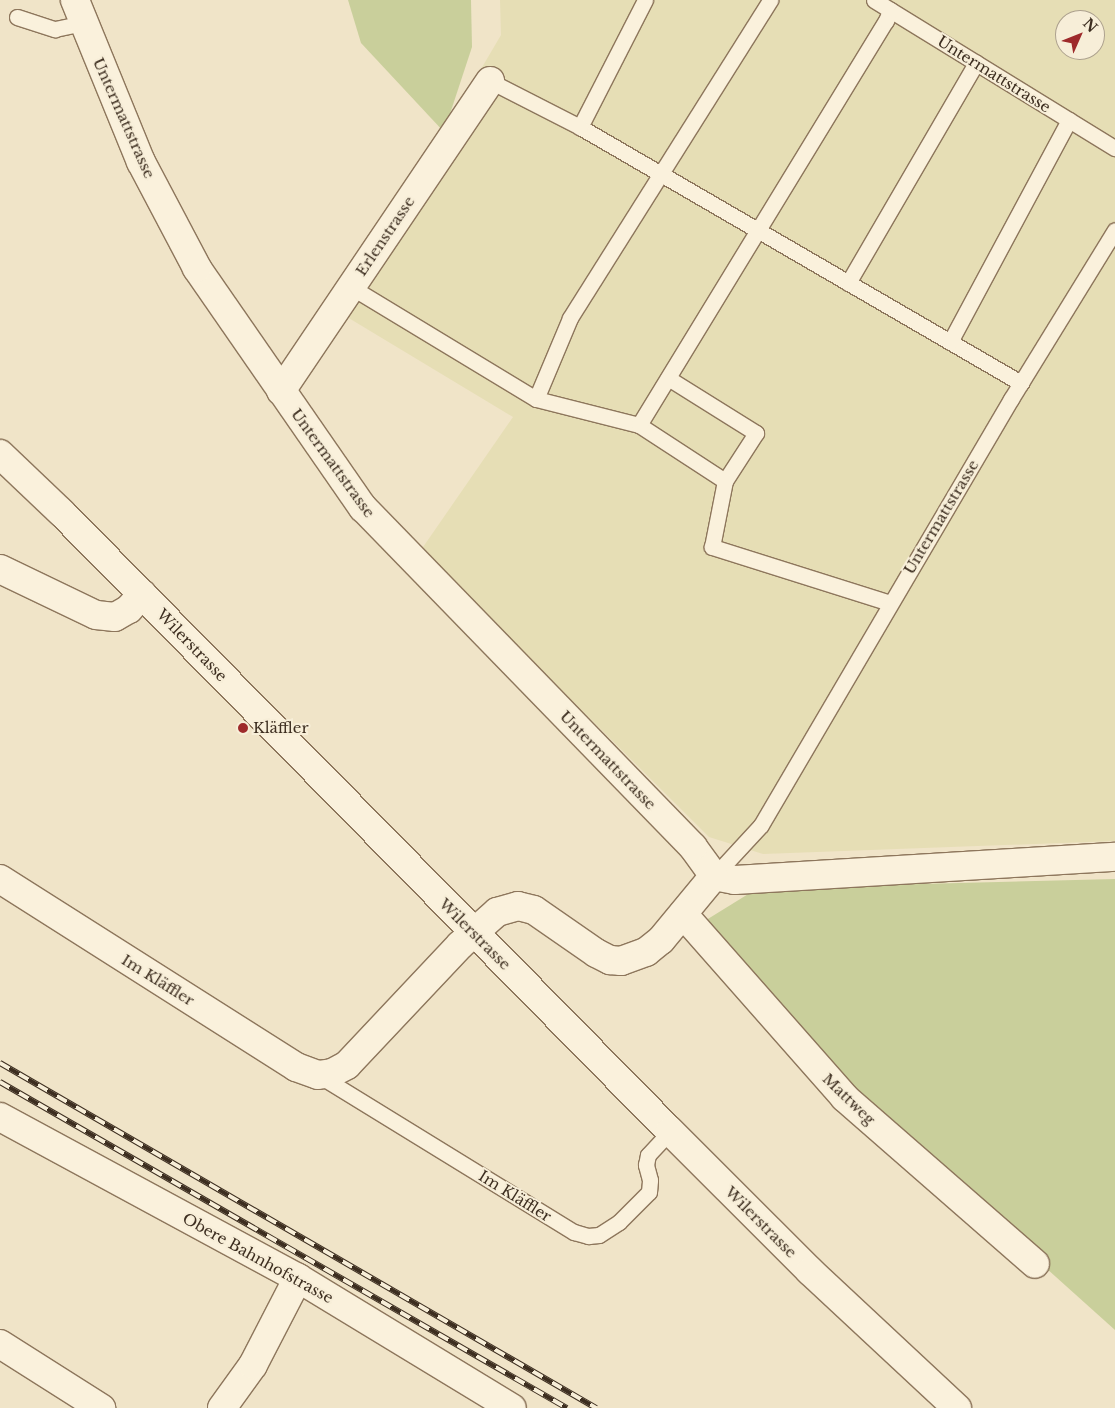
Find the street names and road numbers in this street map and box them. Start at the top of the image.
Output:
street label: Untermattstrasse [934,32,1054,116]
street label: Untermattstrasse [89,55,159,181]
street label: Erlenstrasse [352,193,418,279]
street label: Untermattstrasse [287,405,379,521]
street label: Untermattstrasse [900,457,982,577]
street label: Wilerstrasse [153,605,231,685]
street label: Untermattstrasse [556,707,660,813]
street label: Wilerstrasse [436,895,514,973]
street label: Im Kläffler [118,951,198,1009]
street label: Mattweg [819,1070,879,1128]
street label: Im Kläffler [475,1167,555,1225]
street label: Wilerstrasse [722,1183,800,1261]
street label: Obere Bahnhofstrasse [180,1209,336,1307]

